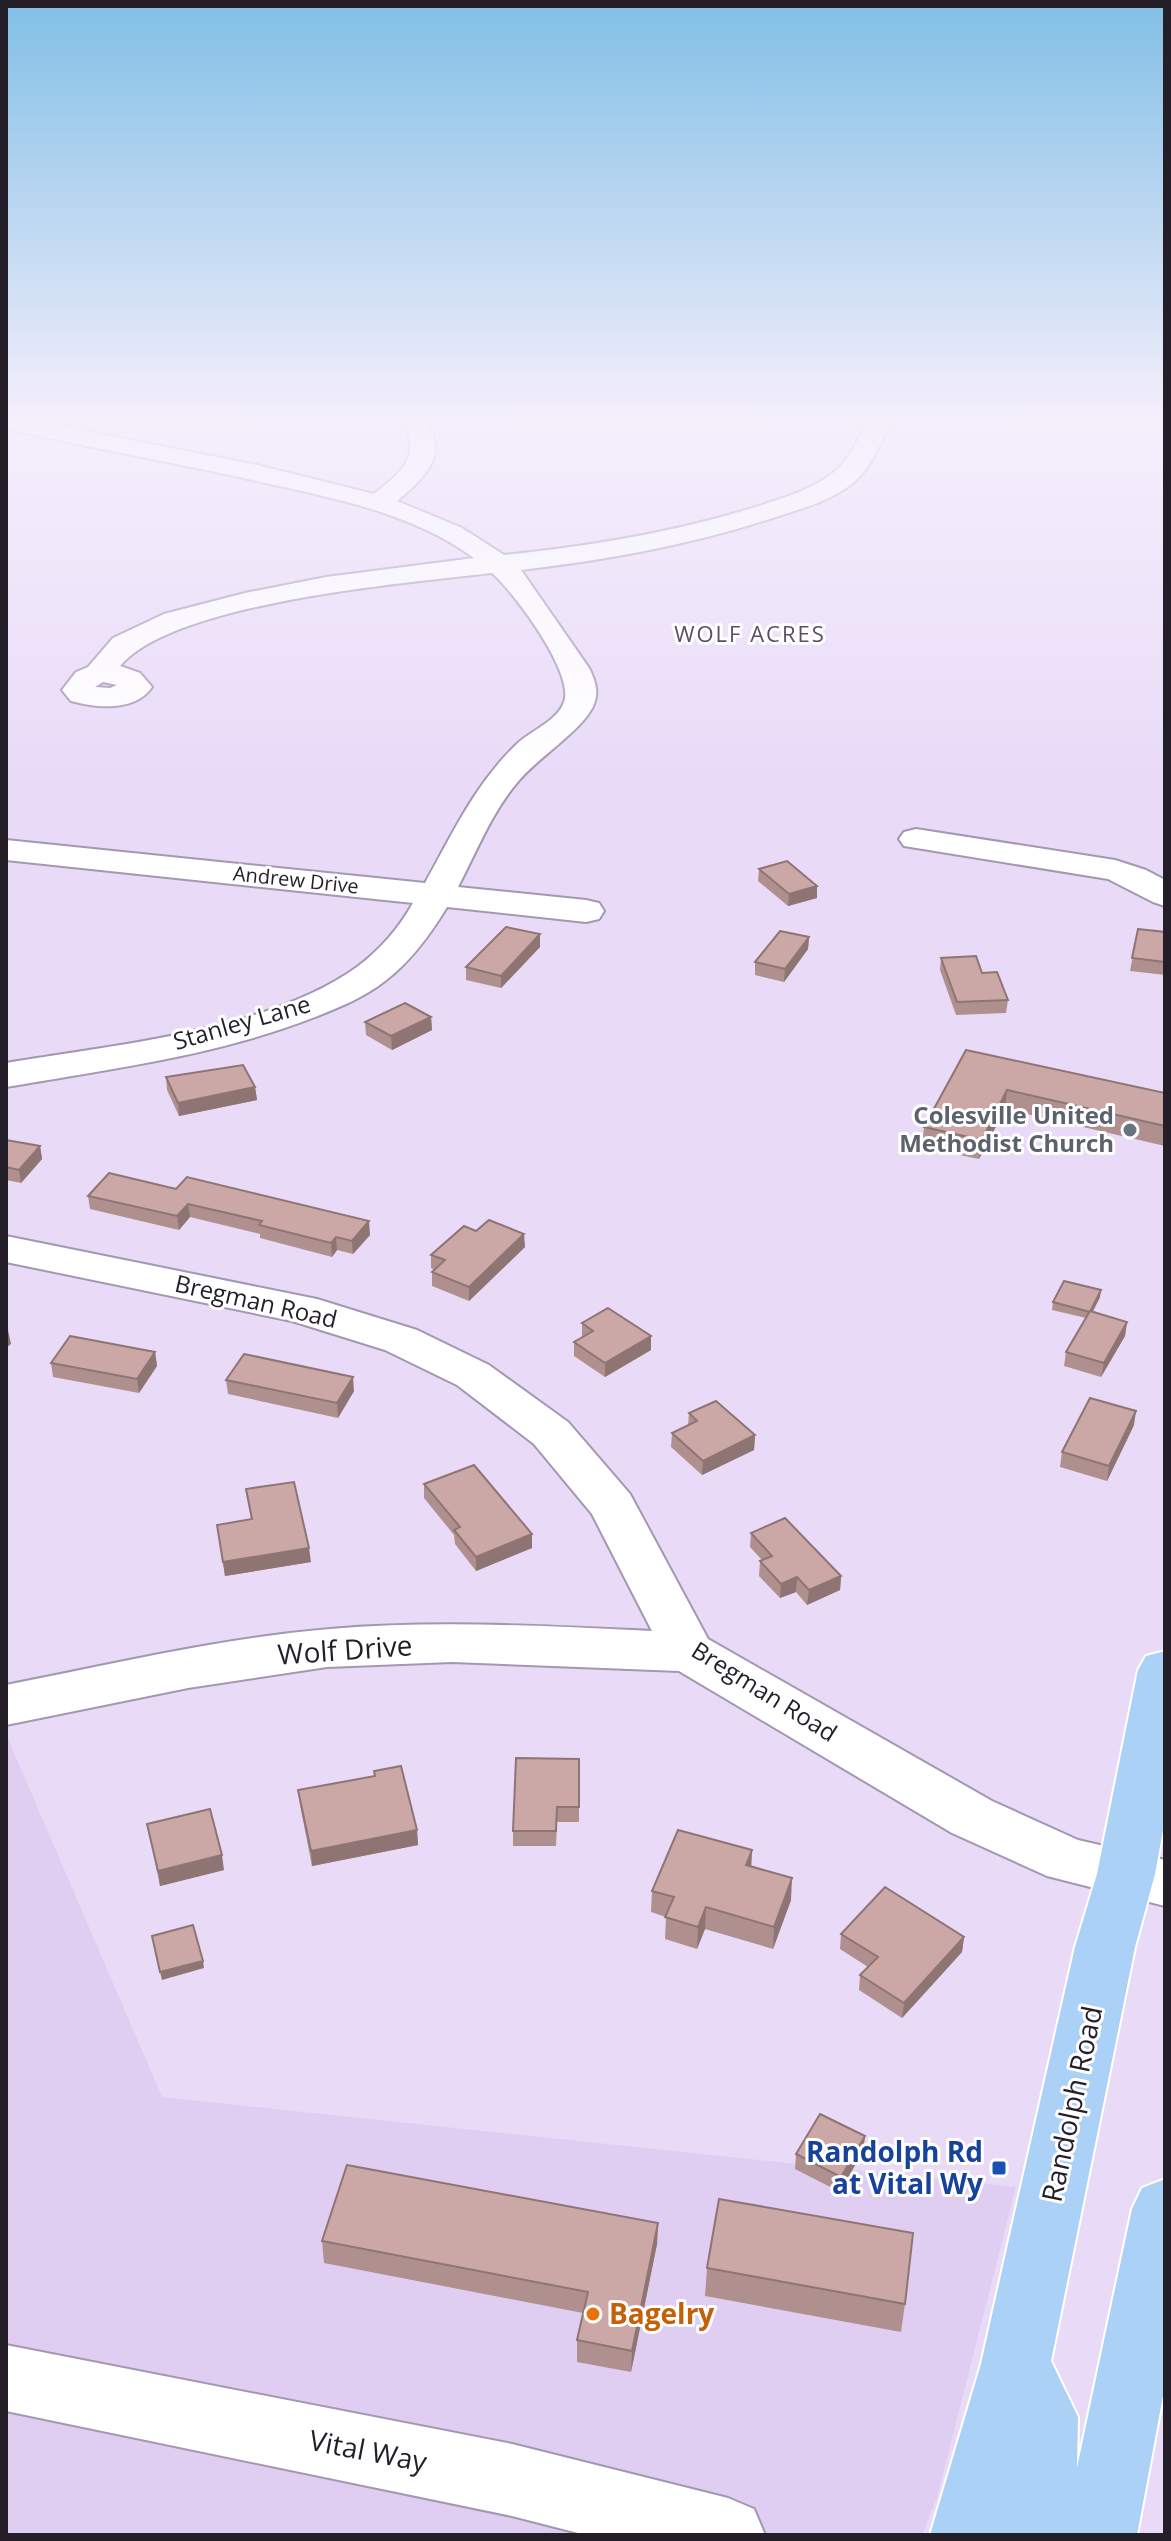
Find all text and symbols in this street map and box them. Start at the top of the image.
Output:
district label: WOLF ACRES [674,618,826,648]
street label: Andrew Drive [232,859,360,900]
street label: Stanley Lane [169,986,314,1057]
place label: Colesville United Methodist Church [899,1098,1114,1159]
marker: Colesville United Methodist Church [1121,1121,1139,1139]
street label: Bregman Road [172,1266,341,1335]
street label: Wolf Drive [276,1625,414,1673]
street label: Bregman Road [686,1633,844,1749]
street label: Randolph Road [1032,2002,1110,2205]
place label: Randolph Rd at Vital Wy [806,2132,983,2202]
marker: Randolph Rd at Vital Wy [990,2159,1008,2177]
place label: Bagelry [609,2294,714,2332]
marker: Bagelry [584,2305,602,2323]
street label: Vital Way [306,2420,431,2480]

